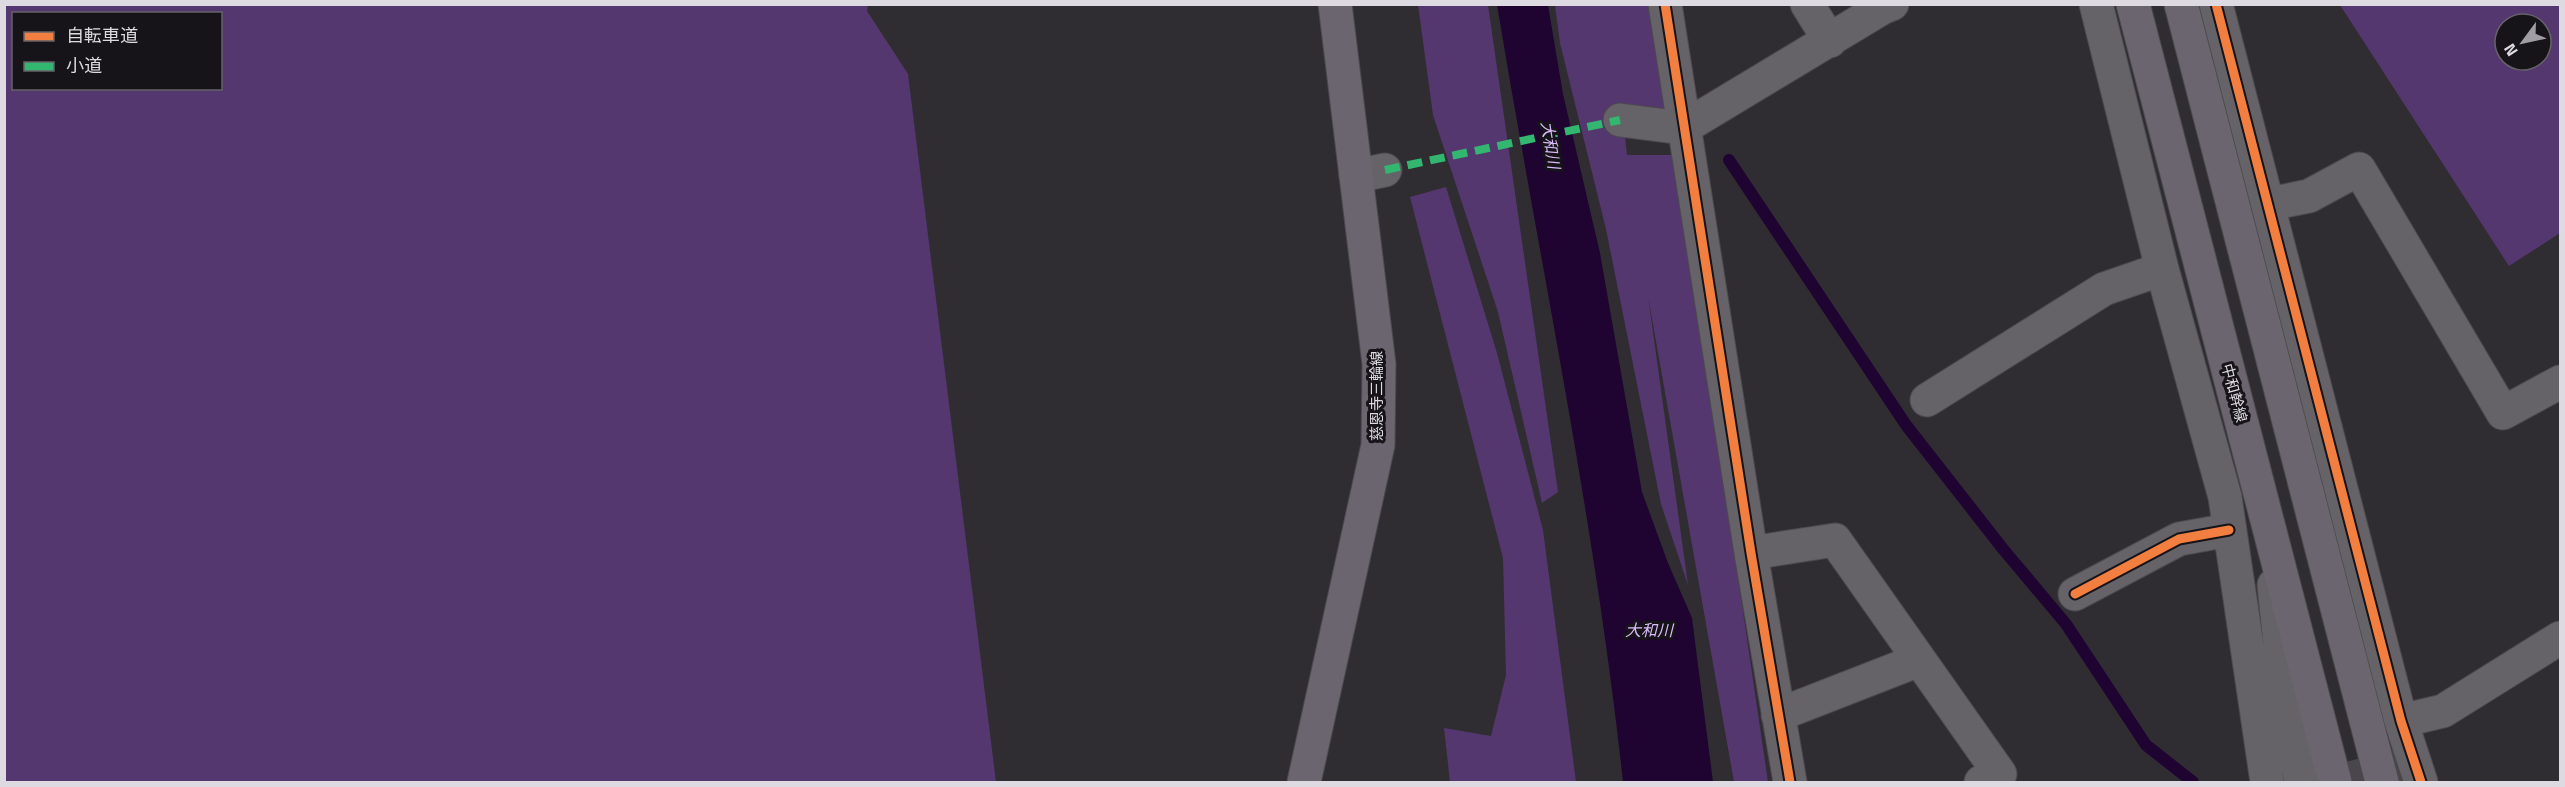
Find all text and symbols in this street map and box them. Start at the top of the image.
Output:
legend [12,12,222,90]
north arrow [2493,12,2553,72]
text: 自転車道 [66,22,138,49]
text: N [2497,39,2524,61]
text: 小道 [66,52,102,79]
water label: 大和川 [1535,119,1567,173]
street label: 慈恩寺三輪線 [1365,351,1388,441]
street label: 中和幹線 [2216,361,2253,425]
water label: 大和川 [1625,618,1675,642]

